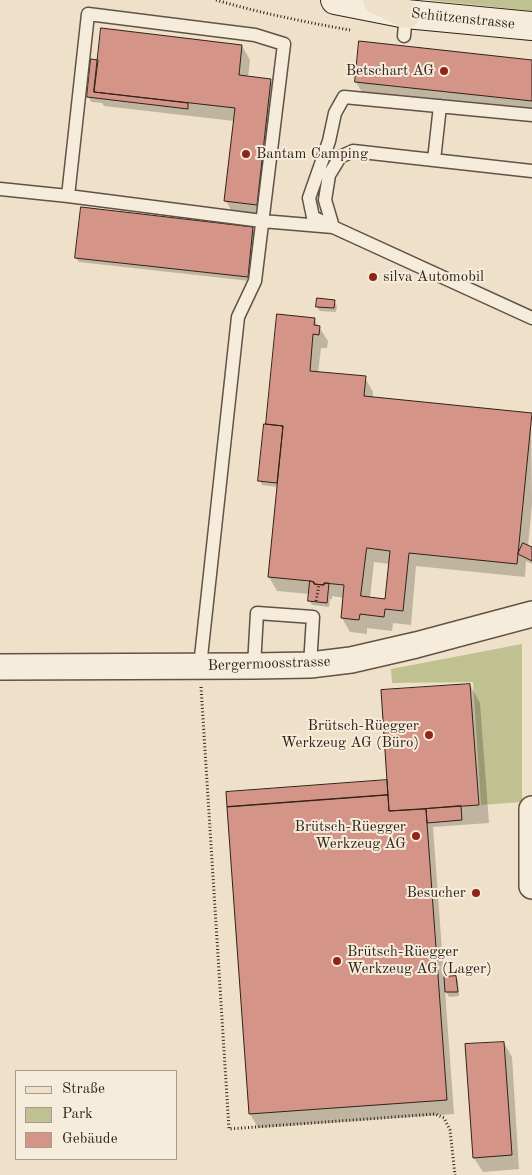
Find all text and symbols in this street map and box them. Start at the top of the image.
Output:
street label: Schützenstrasse [410,5,516,33]
place label: Betschart AG [346,62,434,80]
marker: Betschart AG [438,65,450,77]
place label: Bantam Camping [256,145,368,163]
marker: Bantam Camping [240,148,252,160]
place label: silva Automobil [383,268,484,286]
marker: silva Automobil [367,271,379,283]
street label: Bergermoosstrasse [207,653,331,675]
place label: Brütsch-Rüegger Werkzeug AG (Büro) [281,717,419,752]
marker: Brütsch-Rüegger Werkzeug AG (Büro) [423,729,435,741]
place label: Brütsch-Rüegger Werkzeug AG [295,818,406,853]
marker: Brütsch-Rüegger Werkzeug AG [410,830,422,842]
place label: Besucher [406,884,466,902]
marker: Besucher [470,887,482,899]
place label: Brütsch-Rüegger Werkzeug AG (Lager) [347,943,492,978]
marker: Brütsch-Rüegger Werkzeug AG (Lager) [331,955,343,967]
legend [15,1070,178,1160]
text: Straße [62,1082,105,1097]
text: Park [62,1107,93,1122]
text: Gebäude [62,1132,118,1147]

